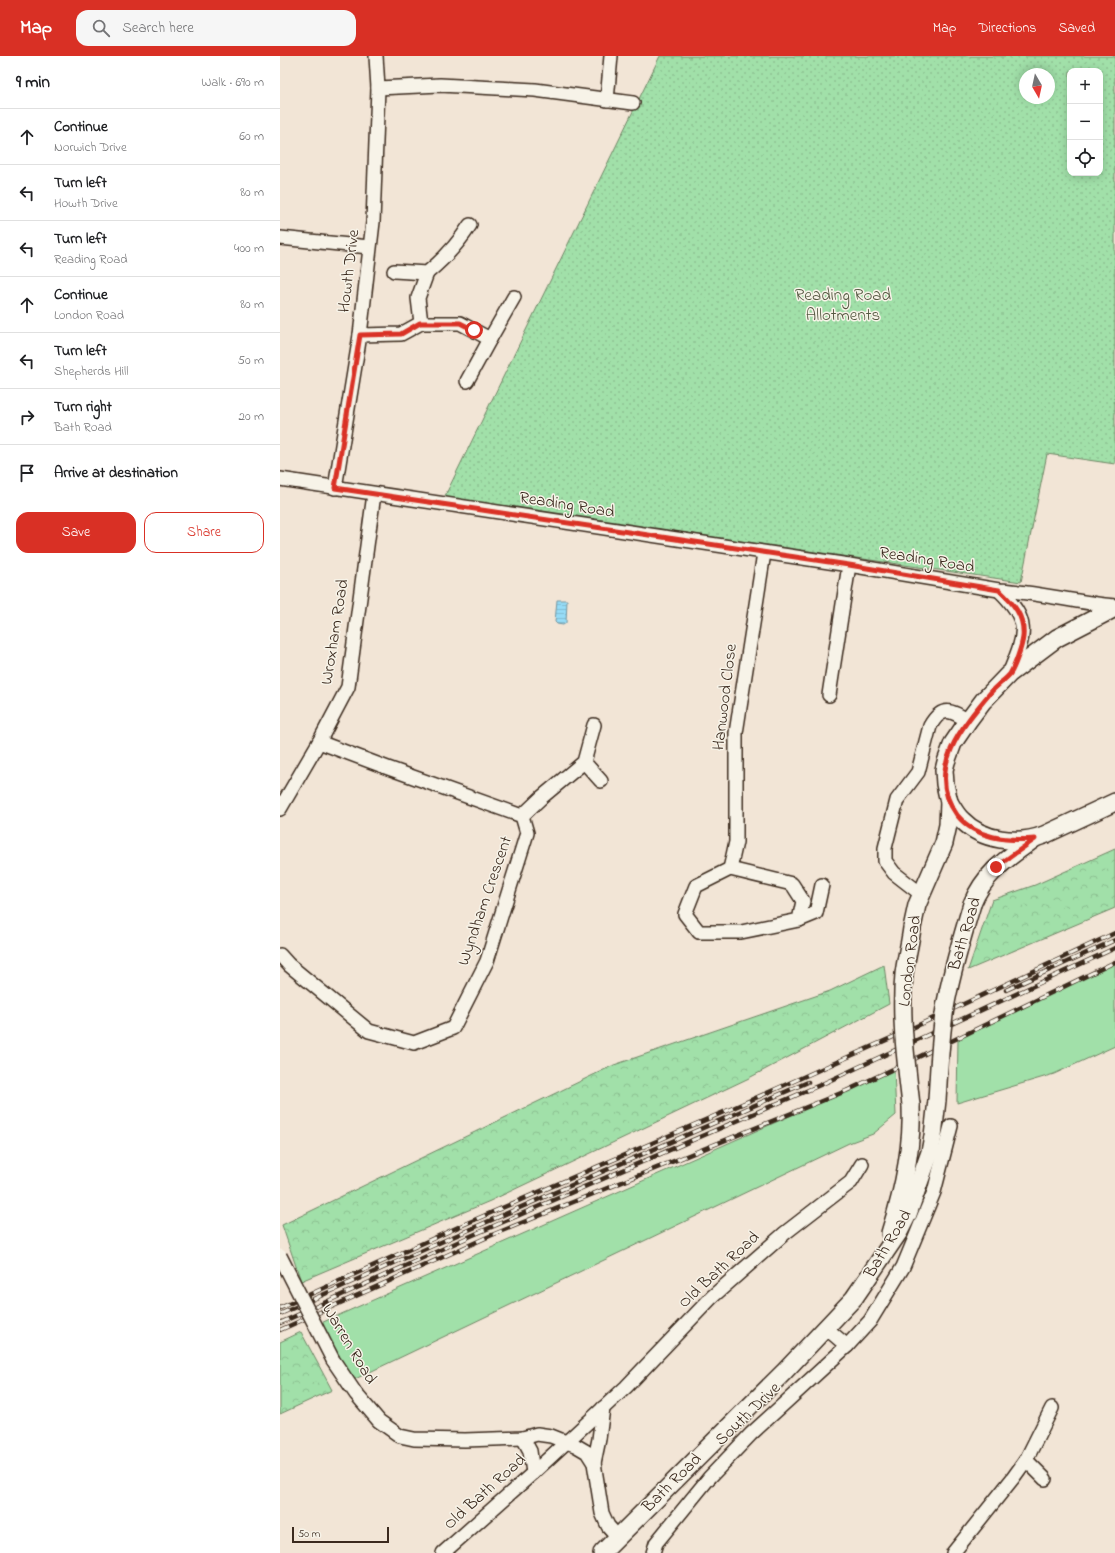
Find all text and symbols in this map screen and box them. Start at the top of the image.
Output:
search box [76,10,356,46]
text: Map [20,15,52,42]
icon: search [90,17,112,39]
text: Search here [122,17,194,39]
text: Map [933,18,956,39]
text: Directions [978,18,1036,39]
text: Saved [1058,18,1095,39]
north arrow [1019,68,1055,104]
map controls [1067,68,1103,176]
button: + [1067,68,1103,104]
text: 9 min [16,70,50,95]
text: Walk · 690 m [201,73,264,92]
button: − [1067,104,1103,140]
text: Continue [54,116,108,138]
icon: ahead [16,126,38,148]
text: 60 m [239,127,264,146]
text: Norwich Drive [54,138,127,157]
button: locate [1067,140,1103,176]
text: Turn left [54,172,107,194]
icon: left [16,182,38,204]
text: 80 m [240,183,264,202]
text: Howth Drive [54,194,118,213]
text: Turn left [54,228,107,250]
street label: Howth Drive [332,228,367,314]
icon: left [16,238,38,260]
text: 400 m [234,239,264,258]
text: Reading Road [54,250,127,269]
park label: Reading Road Allotments [795,283,891,328]
text: Continue [54,284,108,306]
icon: ahead [16,294,38,316]
text: 80 m [240,295,264,314]
text: London Road [54,306,124,325]
route start [465,321,483,339]
text: Turn left [54,340,107,362]
icon: left [16,350,38,372]
text: 50 m [238,351,264,370]
text: Shepherds Hill [54,362,129,381]
text: Turn right [54,396,112,418]
icon: right [16,406,38,428]
text: 20 m [239,407,264,426]
text: Bath Road [54,418,112,437]
icon: arrive [16,462,38,484]
text: Arrive at destination [54,462,178,484]
street label: Reading Road [517,485,617,527]
button: Save [16,512,136,553]
button: Share [144,512,264,553]
street label: Reading Road [877,540,977,582]
street label: Wroxham Road [314,577,356,687]
street label: Hanwood Close [706,642,744,752]
street label: Wyndham Crescent [451,833,520,969]
route end [987,858,1005,876]
street label: Bath Road [942,894,988,975]
street label: London Road [892,914,928,1008]
street label: Bath Road [857,1205,918,1284]
street label: Old Bath Road [673,1225,766,1314]
street label: Warren Road [315,1299,383,1389]
street label: South Drive [709,1376,787,1452]
street label: Bath Road [636,1447,708,1519]
street label: Old Bath Road [438,1448,532,1536]
scale bar [292,1525,389,1544]
text: 50 m [298,1526,320,1542]

